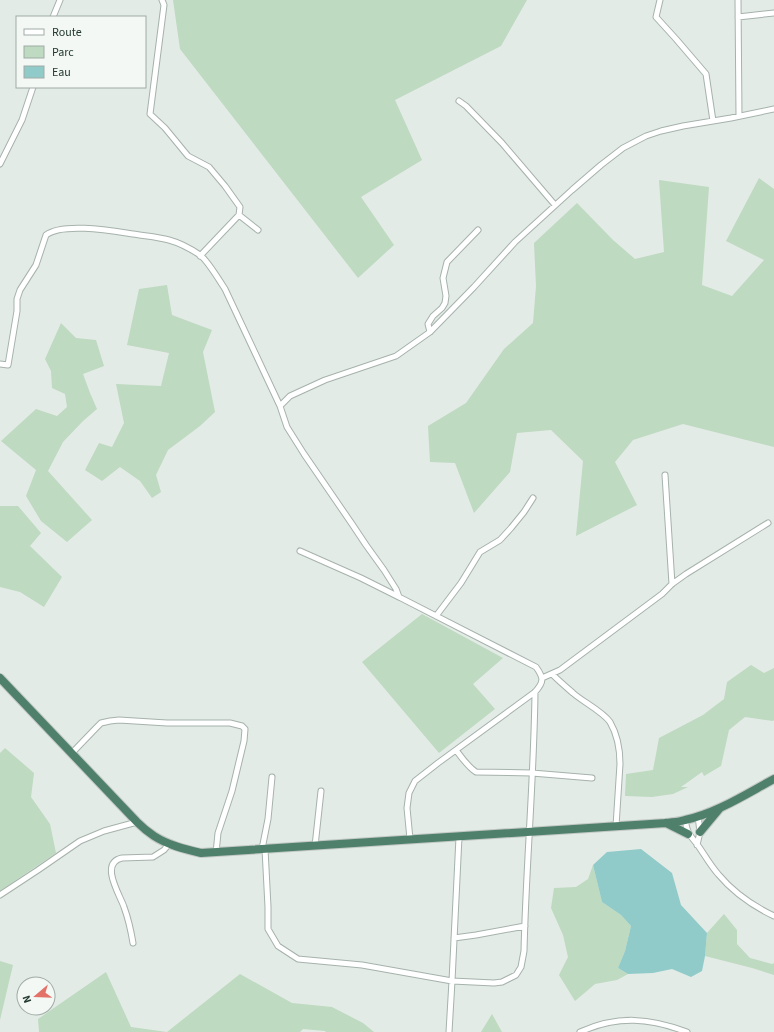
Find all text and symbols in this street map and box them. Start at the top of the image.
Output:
legend [16,16,146,88]
text: Route [52,24,82,41]
text: Parc [52,44,74,61]
text: Eau [52,64,71,81]
north arrow [16,976,56,1016]
text: N [19,993,35,1005]

